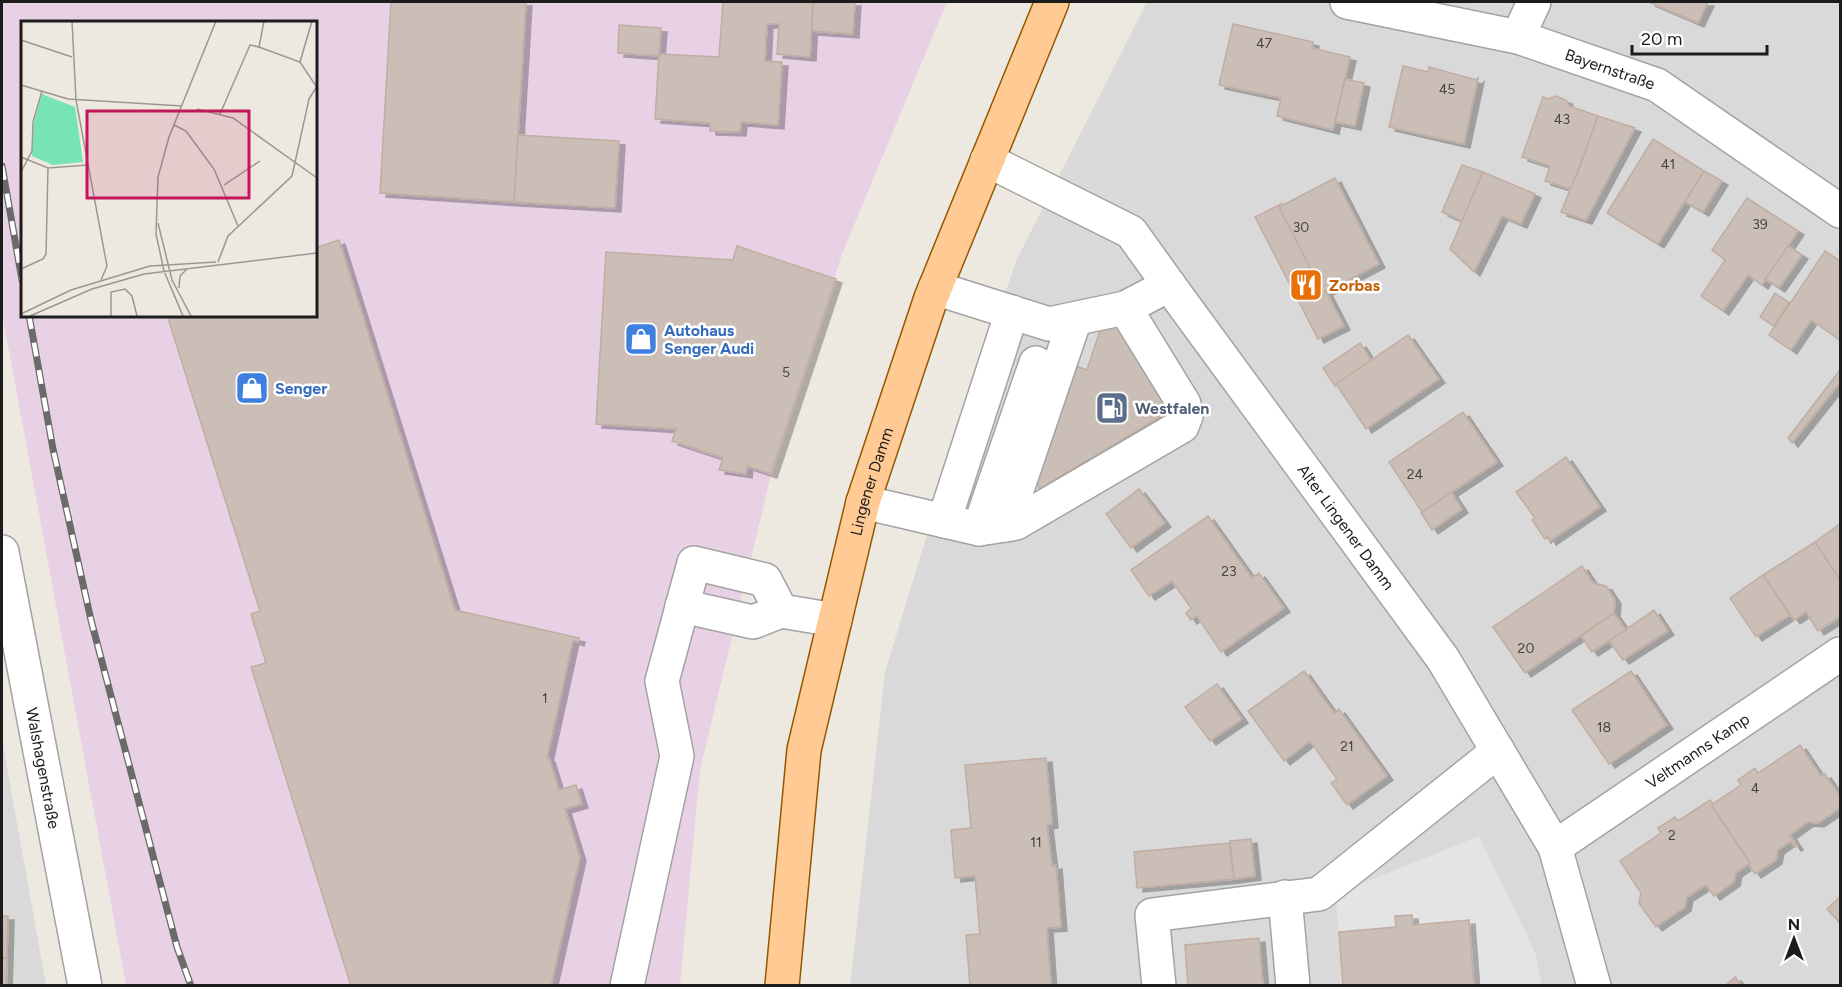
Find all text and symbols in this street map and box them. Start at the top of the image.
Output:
scale bar [1632,18,1767,56]
inset map [21,21,316,316]
text: 20 m [1641,28,1682,50]
house number: 47 [1256,35,1273,52]
street label: Bayernstraße [1563,44,1658,93]
house number: 45 [1439,81,1455,98]
house number: 43 [1554,111,1570,128]
house number: 41 [1661,156,1675,173]
house number: 39 [1752,216,1768,233]
house number: 30 [1293,219,1309,236]
restaurant icon: Zorbas [1288,267,1324,303]
place label: Zorbas [1329,276,1381,295]
shop icon: Autohaus Senger Audi [623,321,659,357]
place label: Autohaus Senger Audi [664,321,754,358]
house number: 5 [782,364,790,381]
shop icon: Senger [234,370,270,406]
place label: Senger [275,379,327,398]
fuel station icon: Westfalen [1094,390,1130,426]
place label: Westfalen [1135,399,1209,418]
street label: Lingener Damm [846,425,897,538]
street label: Alter Lingener Damm [1294,460,1399,593]
house number: 24 [1407,466,1424,483]
house number: 23 [1221,563,1237,580]
house number: 20 [1518,640,1534,657]
house number: 1 [542,690,548,707]
street label: Walshagenstraße [22,706,64,831]
street label: Veltmanns Kamp [1642,709,1753,792]
house number: 18 [1597,719,1611,736]
house number: 21 [1340,738,1354,755]
house number: 4 [1751,780,1760,797]
house number: 2 [1668,827,1676,844]
house number: 11 [1030,834,1042,851]
north arrow [1764,909,1824,969]
text: N [1788,915,1800,934]

